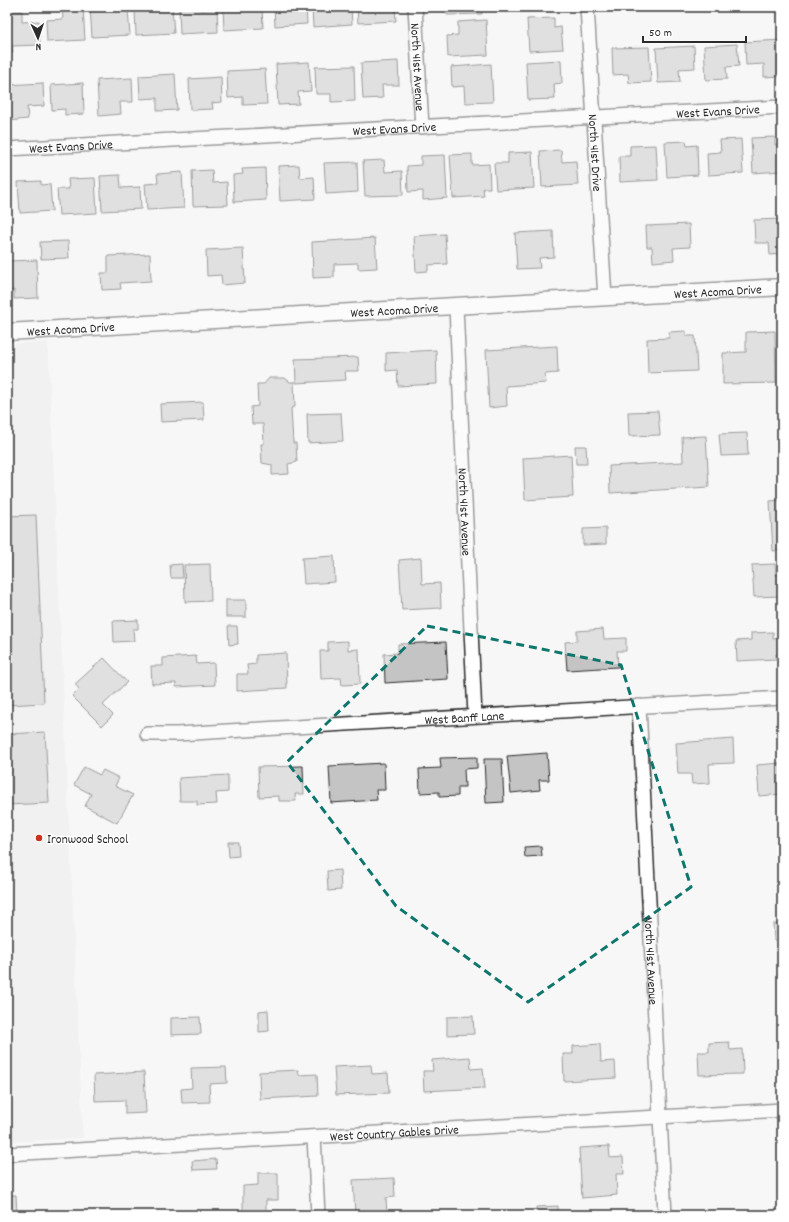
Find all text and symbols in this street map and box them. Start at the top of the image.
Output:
north arrow [18,18,58,58]
scale bar [643,18,746,44]
street label: North 41st Avenue [404,23,428,112]
text: 50 m [649,25,672,42]
text: N [35,38,42,54]
street label: West Evans Drive [676,101,761,125]
street label: North 41st Drive [582,114,605,192]
street label: West Evans Drive [352,119,437,142]
street label: West Evans Drive [29,136,114,160]
street label: West Acoma Drive [674,281,763,305]
street label: West Acoma Drive [350,300,439,324]
street label: West Acoma Drive [27,319,116,343]
street label: North 41st Avenue [451,468,475,557]
street label: West Banff Lane [424,708,505,731]
place label: Ironwood School [47,831,128,850]
marker: Ironwood School [34,833,44,843]
street label: North 41st Avenue [638,916,661,1005]
street label: West Country Gables Drive [330,1121,460,1148]

